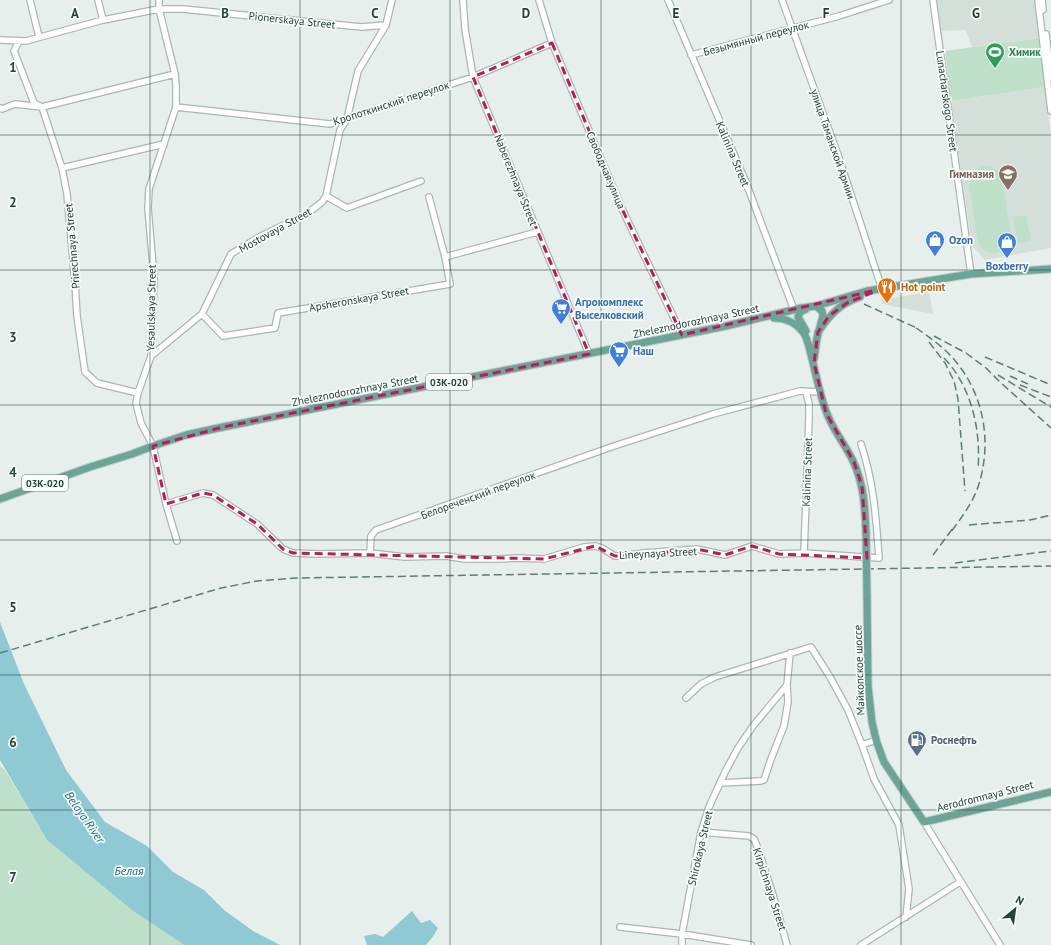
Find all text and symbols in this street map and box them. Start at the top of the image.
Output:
text: A [71,5,79,22]
text: B [221,5,229,22]
text: C [371,5,379,22]
text: D [522,5,530,22]
text: E [673,5,680,22]
text: F [823,5,830,22]
text: G [972,5,980,22]
street label: Pionerskaya Street [248,8,336,32]
street label: Безымянный переулок [702,17,811,59]
sports icon: Химик [984,41,1006,69]
place label: Химик [1009,45,1041,59]
street label: Lunacharskogo Street [933,50,961,153]
text: 1 [9,59,17,76]
street label: Кропоткинский переулок [331,77,452,128]
street label: улица Таманской Армии [808,87,858,201]
street label: Kalinina Street [713,119,753,189]
street label: Свободная улица [583,129,629,211]
street label: Naberezhnaya Street [491,132,541,228]
school or university icon: Гимназия [997,163,1019,191]
place label: Гимназия [949,167,994,181]
text: 2 [9,194,17,211]
street label: Prirechnaya Street [61,202,83,289]
street label: Mostovaya Street [236,204,314,256]
shop icon: Ozon [924,229,946,257]
shop icon: Boxberry [996,231,1018,259]
place label: Ozon [949,233,973,247]
place label: Boxberry [986,259,1029,273]
street label: Yesaulskaya Street [143,264,159,352]
restaurant icon: Hot point [876,276,898,304]
place label: Hot point [901,280,945,294]
street label: Apsheronskaya Street [308,283,410,315]
place label: Агрокомплекс Выселковский [575,295,644,322]
supermarket icon: Агрокомплекс Выселковский [550,297,572,325]
street label: Zheleznodorozhnaya Street [632,301,761,341]
text: 3 [9,329,17,346]
supermarket icon: Наш [608,340,630,368]
place label: Наш [633,344,654,358]
street label: Zheleznodorozhnaya Street [291,371,420,409]
road number: 03К-020 [426,374,472,390]
street label: Kalinina Street [799,437,815,507]
text: 4 [9,464,17,481]
street label: Белореченский переулок [419,467,538,522]
road number: 03К-020 [22,475,68,491]
street label: Lineynaya Street [619,544,698,562]
text: 5 [9,599,17,616]
street label: Майкопское шоссе [850,624,868,716]
fuel station icon: Роснефть [906,729,928,757]
place label: Роснефть [931,733,977,747]
text: 6 [9,734,17,751]
street label: Aerodromnaya Street [935,777,1035,815]
water label: Belaya River [62,788,109,847]
street label: Shirokaya Street [685,809,716,887]
street label: Kirpichnaya Street [750,846,790,932]
water label: Белая [115,863,144,878]
text: 7 [9,869,17,886]
north arrow [995,889,1035,929]
text: N [1013,892,1026,908]

